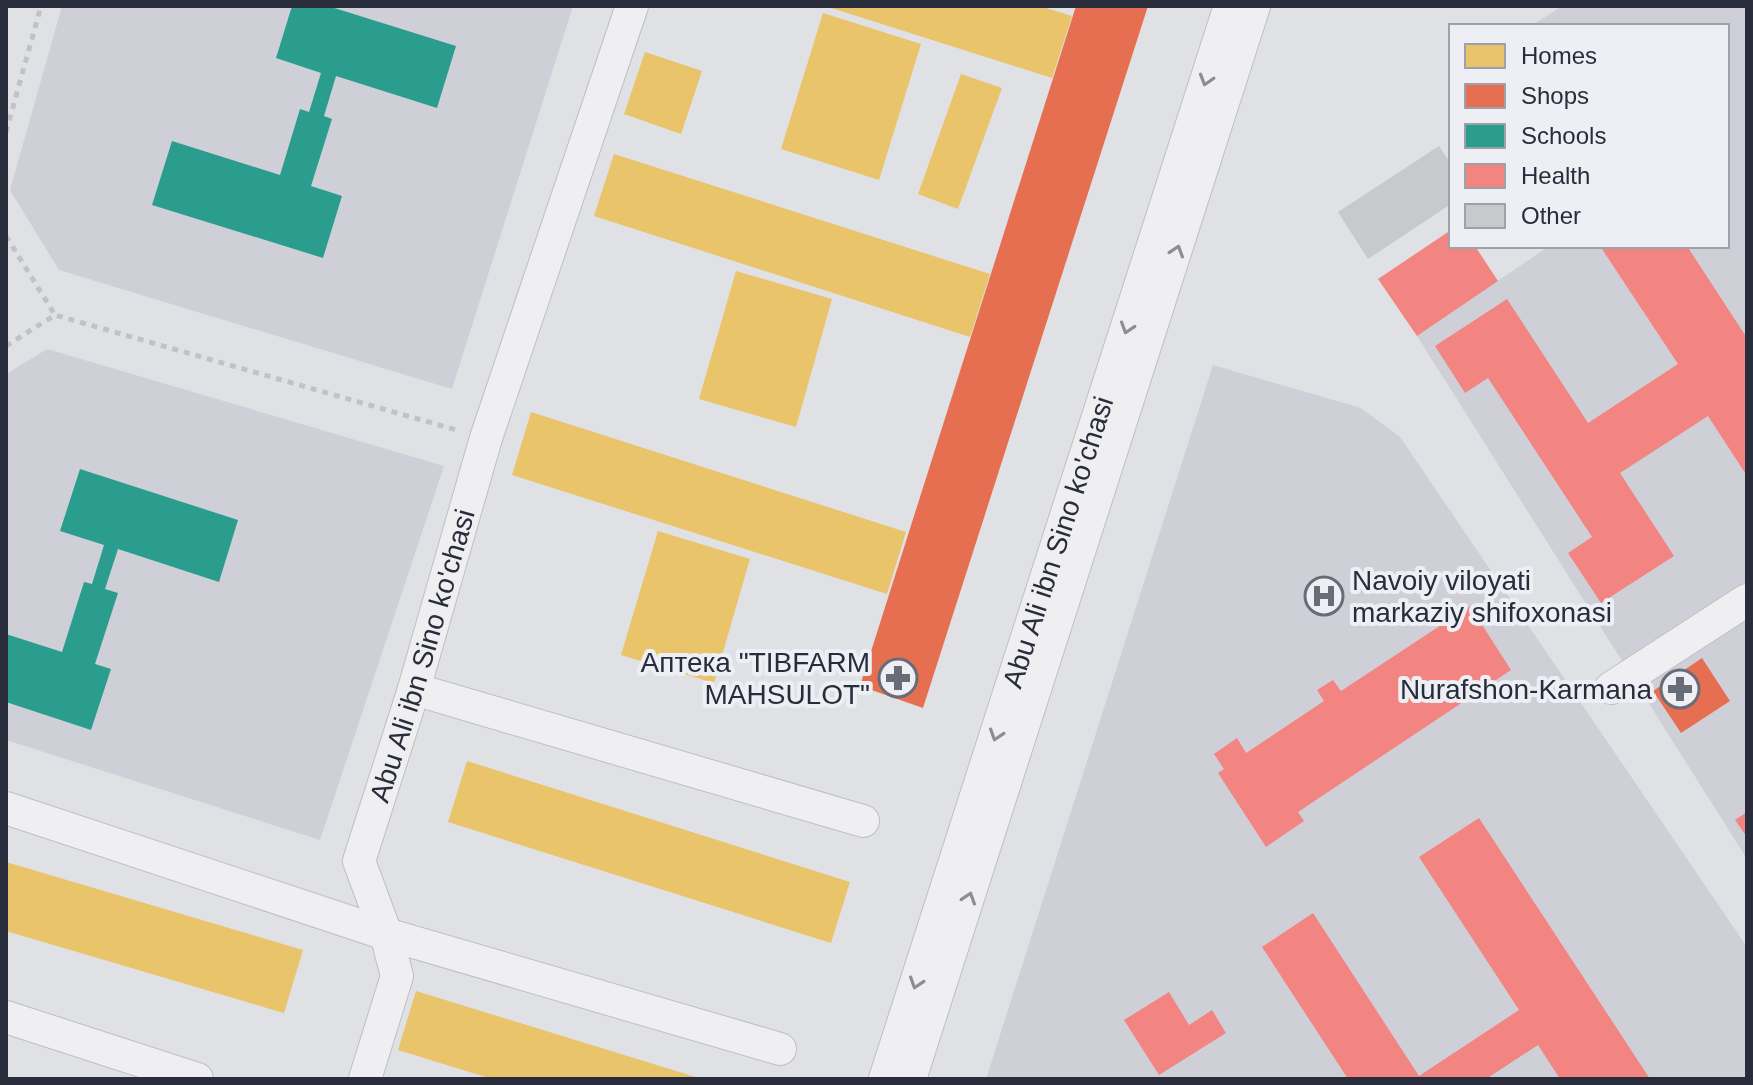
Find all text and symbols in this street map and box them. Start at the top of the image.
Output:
legend [1449,24,1729,248]
text: Homes [1521,42,1597,69]
one-way arrow [1200,73,1216,87]
text: Shops [1521,82,1589,109]
text: Schools [1521,122,1606,149]
text: Health [1521,162,1590,189]
text: Other [1521,202,1581,229]
one-way arrow [1168,245,1184,259]
one-way arrow [1120,321,1136,334]
street label: Abu Ali ibn Sino ko'chasi [996,392,1119,692]
street label: Abu Ali ibn Sino ko'chasi [363,505,480,806]
place label: Navoiy viloyati markaziy shifoxonasi [1352,565,1612,628]
hospital icon: Navoiy viloyati markaziy shifoxonasi [1303,575,1345,617]
place label: Аптека "TIBFARM MAHSULOT" [641,647,870,710]
pharmacy icon: Аптека "TIBFARM MAHSULOT" [877,657,919,699]
pharmacy icon: Nurafshon-Karmana [1659,668,1701,710]
place label: Nurafshon-Karmana [1400,674,1652,705]
one-way arrow [989,728,1005,742]
one-way arrow [959,892,975,906]
one-way arrow [909,976,925,989]

